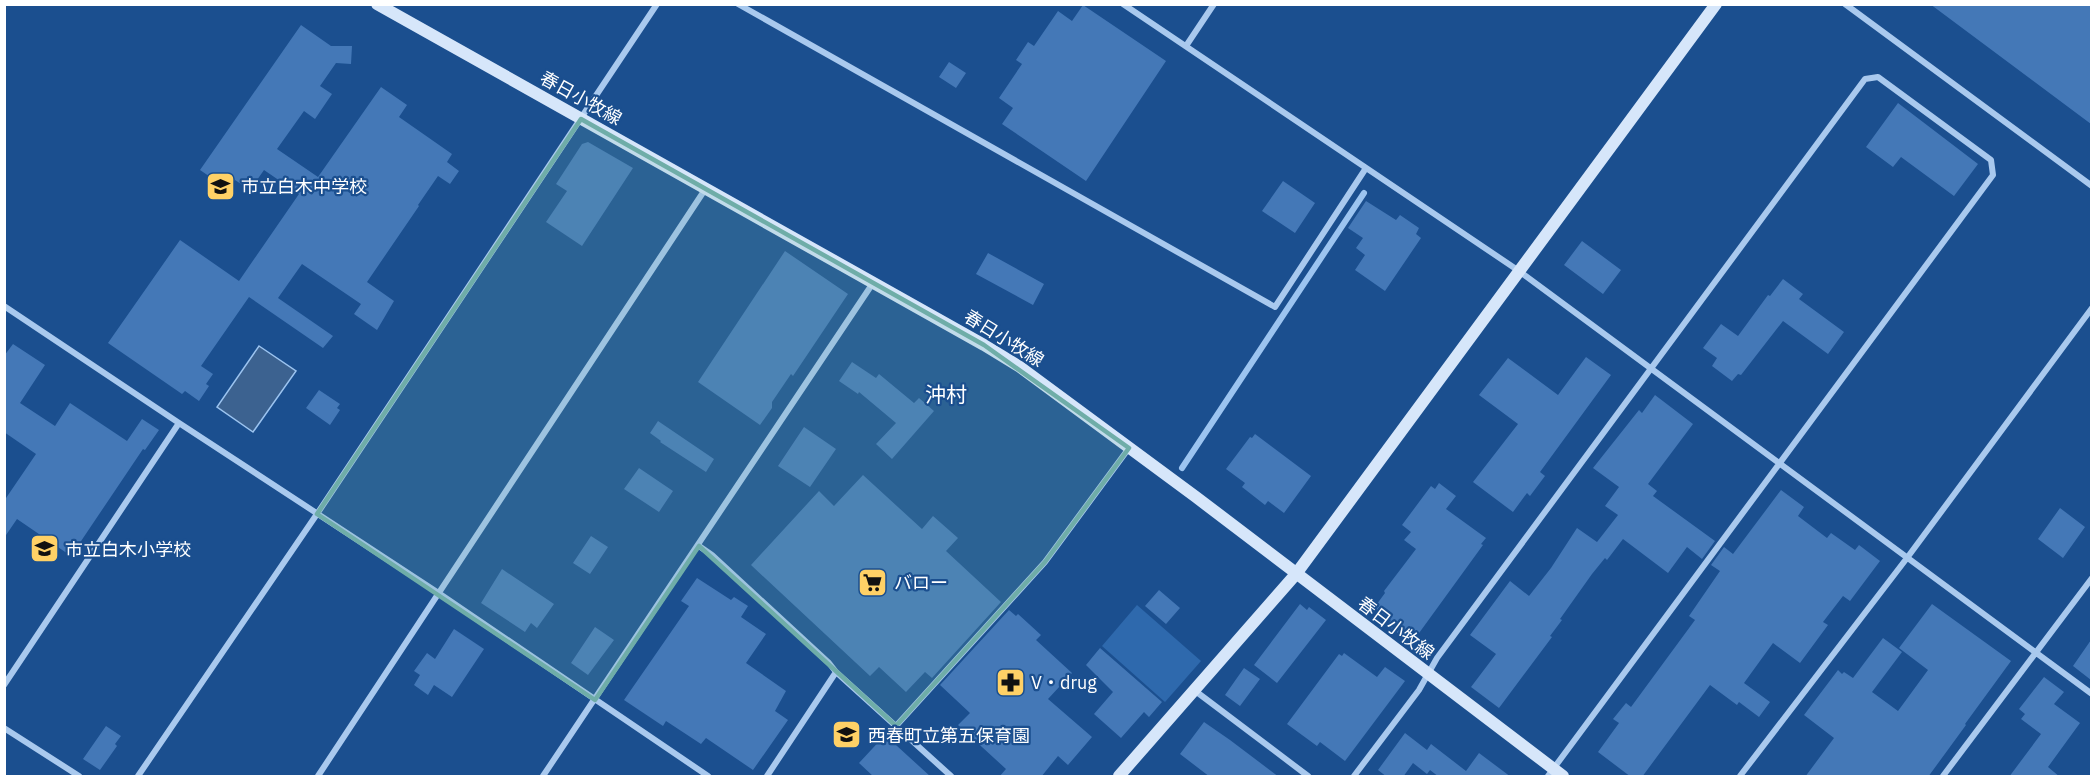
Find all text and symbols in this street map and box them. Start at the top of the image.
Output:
street label: 春日小牧線 [536,66,626,130]
school or university icon: 市立白木中学校 [204,170,236,202]
place label: 市立白木中学校 [241,175,367,198]
street label: 春日小牧線 [960,304,1048,372]
district label: 沖村 [925,380,967,408]
school or university icon: 市立白木小学校 [28,533,60,565]
place label: 市立白木小学校 [65,538,191,561]
supermarket icon: バロー [857,566,889,598]
place label: バロー [894,571,948,594]
street label: 春日小牧線 [1353,592,1439,664]
pharmacy icon: V・drug [994,666,1026,698]
place label: V・drug [1031,671,1097,694]
school or university icon: 西春町立第五保育園 [831,719,863,751]
place label: 西春町立第五保育園 [868,724,1030,747]

